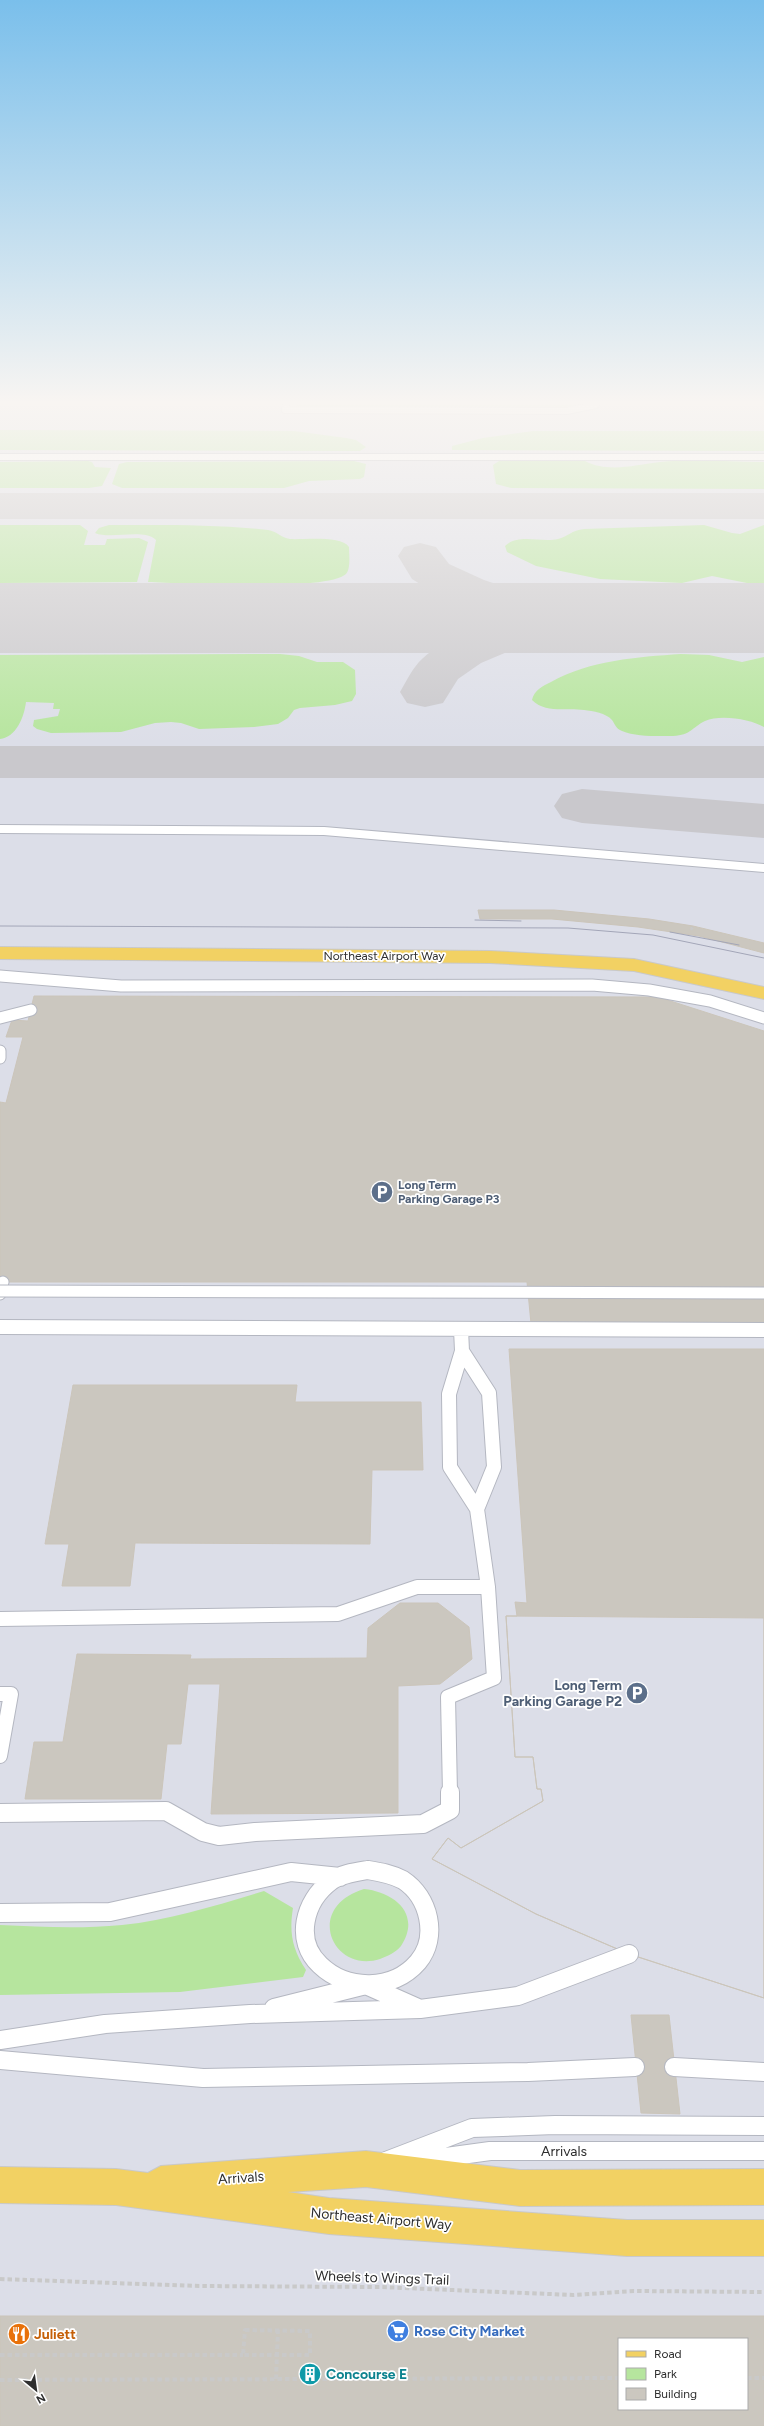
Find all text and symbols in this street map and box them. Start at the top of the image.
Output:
street label: Northeast Airport Way [323,949,445,963]
place label: Long Term Parking Garage P3 [398,1178,500,1206]
parking icon: Long Term Parking Garage P3 [369,1179,395,1205]
place label: Long Term Parking Garage P2 [503,1677,622,1710]
parking icon: Long Term Parking Garage P2 [624,1680,650,1706]
street label: Arrivals [541,2143,587,2160]
street label: Arrivals [217,2168,265,2188]
street label: Northeast Airport Way [310,2204,453,2234]
street label: Wheels to Wings Trail [315,2267,449,2289]
supermarket icon: Rose City Market [385,2318,411,2344]
restaurant icon: Juliett [6,2321,32,2347]
place label: Rose City Market [414,2323,525,2340]
place label: Juliett [34,2326,76,2343]
legend [618,2338,748,2410]
text: Road [654,2347,682,2361]
building icon: Concourse E [297,2361,323,2387]
place label: Concourse E [326,2366,407,2383]
text: Park [654,2367,677,2381]
north arrow [16,2370,56,2410]
text: Building [654,2387,697,2401]
text: N [34,2391,47,2406]

